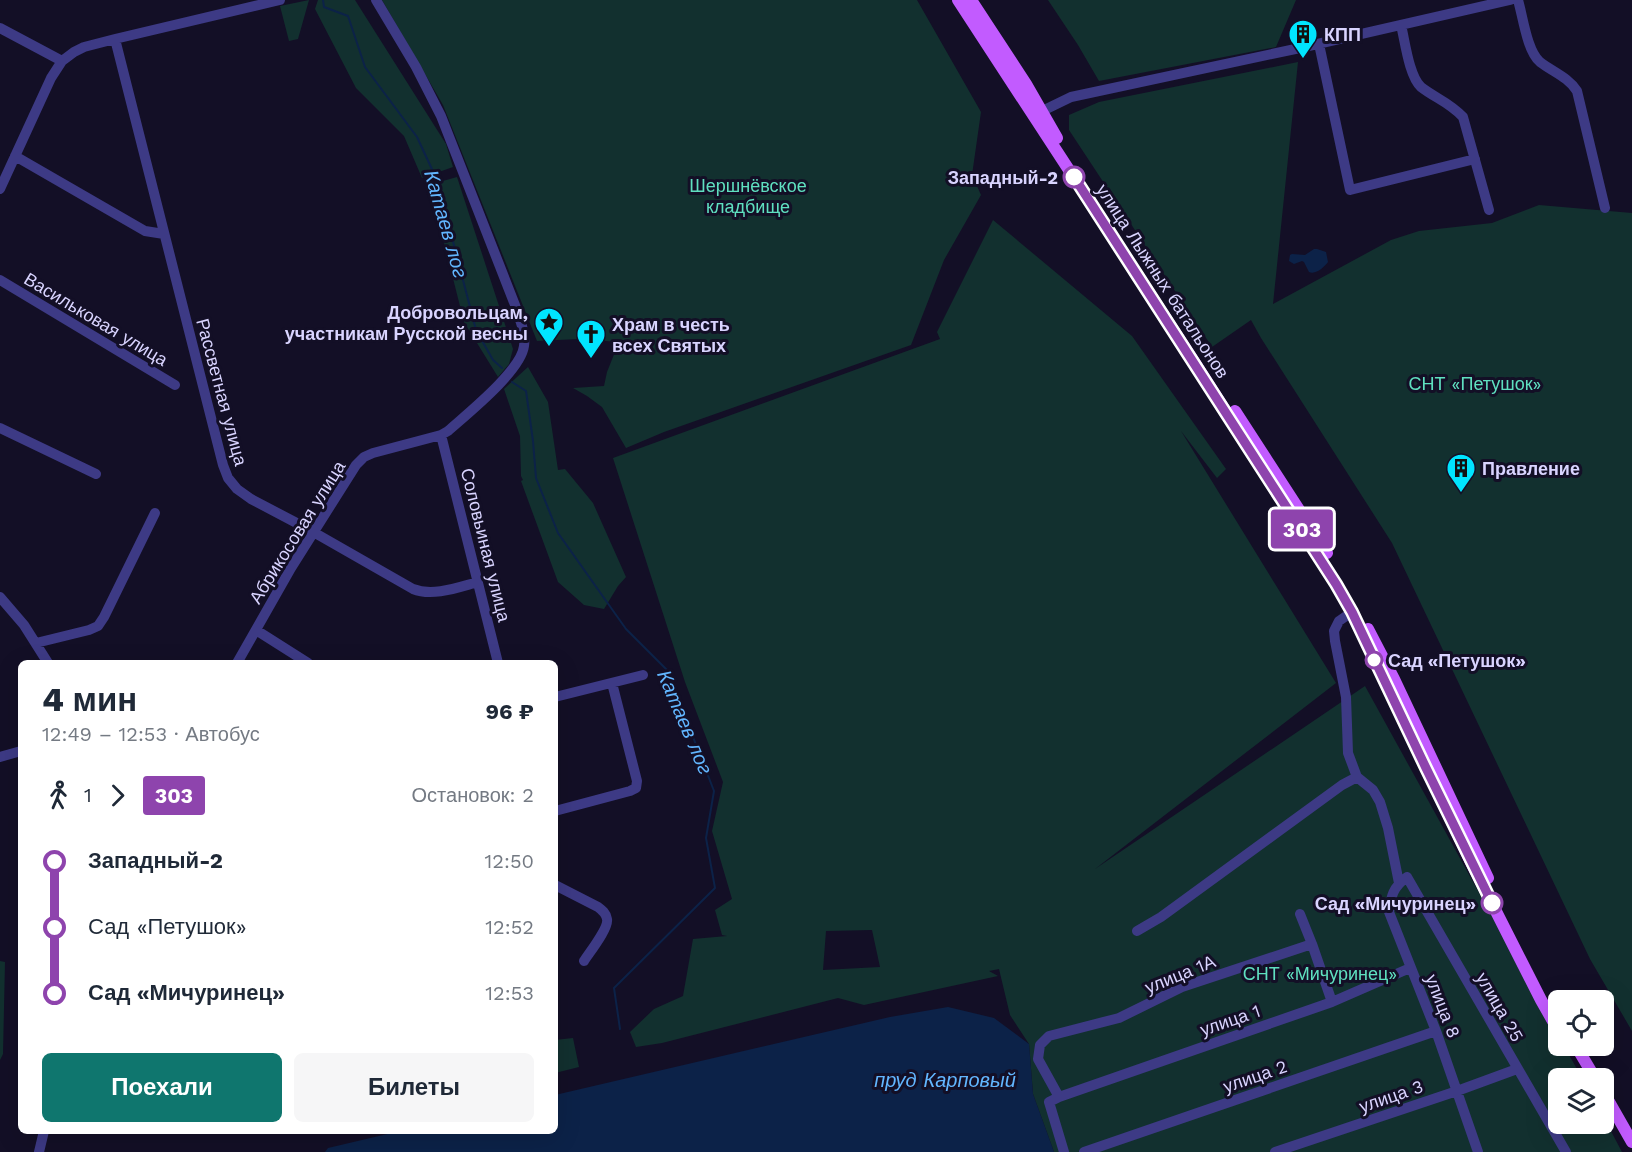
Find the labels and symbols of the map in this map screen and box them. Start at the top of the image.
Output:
building icon: КПП [1287,18,1319,60]
place label: КПП [1324,24,1361,45]
marker: Западный-2 [1063,166,1085,188]
water label: Катаев лог [419,167,473,281]
place label: Западный-2 [948,167,1058,188]
park label: Шершнёвское кладбище [689,175,807,217]
street label: улица Лыжных батальонов [1092,180,1234,382]
street label: Васильковая улица [20,268,172,371]
place label: Добровольцам, участникам Русской весны [285,302,528,344]
place icon: Добровольцам, участникам Русской весны [533,306,565,348]
place label: Храм в честь всех Святых [612,314,730,356]
street label: Рассветная улица [192,316,252,469]
church icon: Храм в честь всех Святых [575,318,607,360]
park label: СНТ «Петушок» [1408,373,1542,394]
building icon: Правление [1445,452,1477,494]
street label: Абрикосовая улица [245,456,350,607]
place label: Правление [1482,458,1580,479]
street label: Соловьиная улица [457,466,515,625]
line badge: 303 [1268,510,1336,548]
place label: Сад «Петушок» [1388,650,1526,671]
marker: Сад «Петушок» [1365,651,1383,669]
water label: Катаев лог [652,666,718,778]
marker: Сад «Мичуринец» [1481,892,1503,914]
place label: Сад «Мичуринец» [1315,893,1476,914]
street label: улица 1А [1142,950,1218,998]
park label: СНТ «Мичуринец» [1243,963,1397,984]
street label: улица 25 [1472,969,1528,1045]
street label: улица 8 [1421,971,1465,1041]
street label: улица 1 [1197,1000,1263,1040]
street label: улица 2 [1220,1055,1290,1097]
water label: пруд Карповый [874,1068,1016,1092]
street label: улица 3 [1356,1075,1426,1117]

